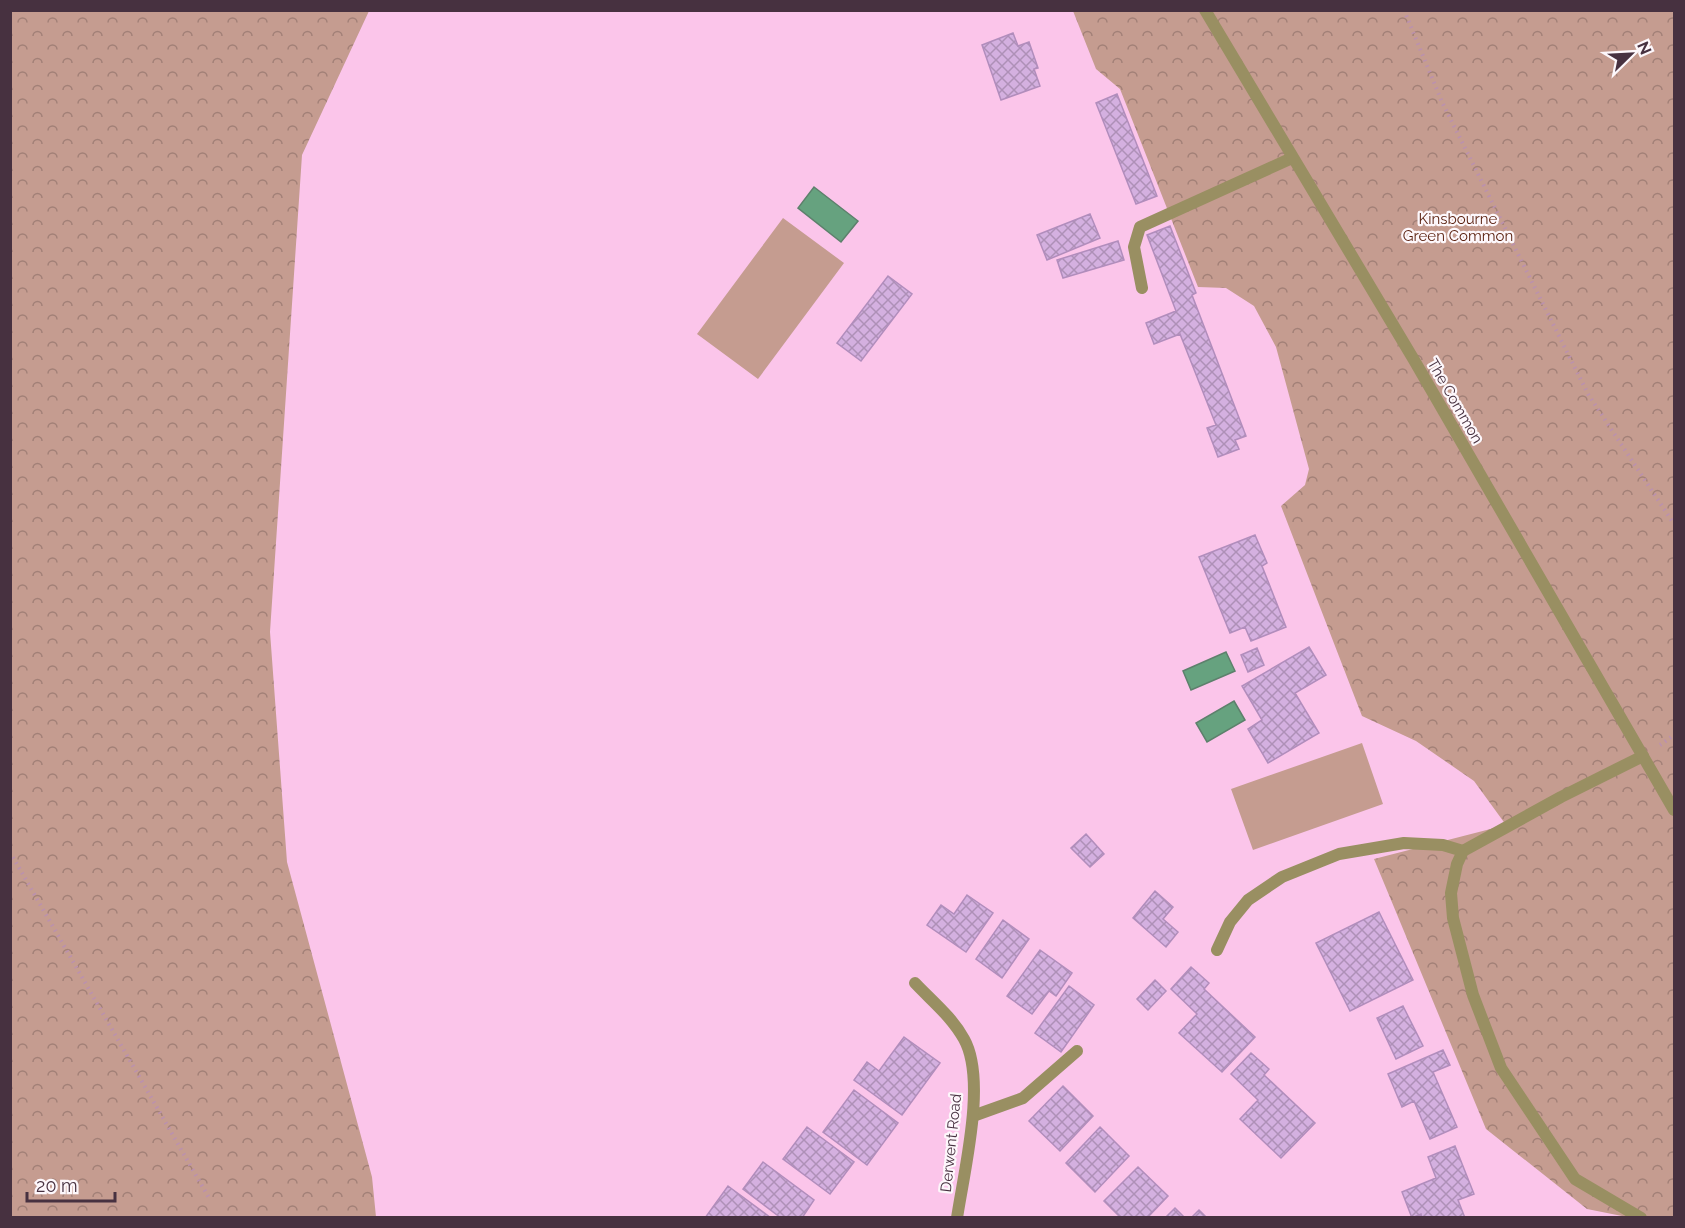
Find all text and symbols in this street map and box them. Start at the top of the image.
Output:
north arrow [1601,24,1661,84]
text: N [1633,39,1655,58]
park label: Kinsbourne Green Common [1403,210,1513,245]
street label: The Common [1423,355,1487,447]
street label: Derwent Road [937,1093,965,1193]
scale bar [27,1165,116,1203]
text: 20 m [36,1175,78,1196]

